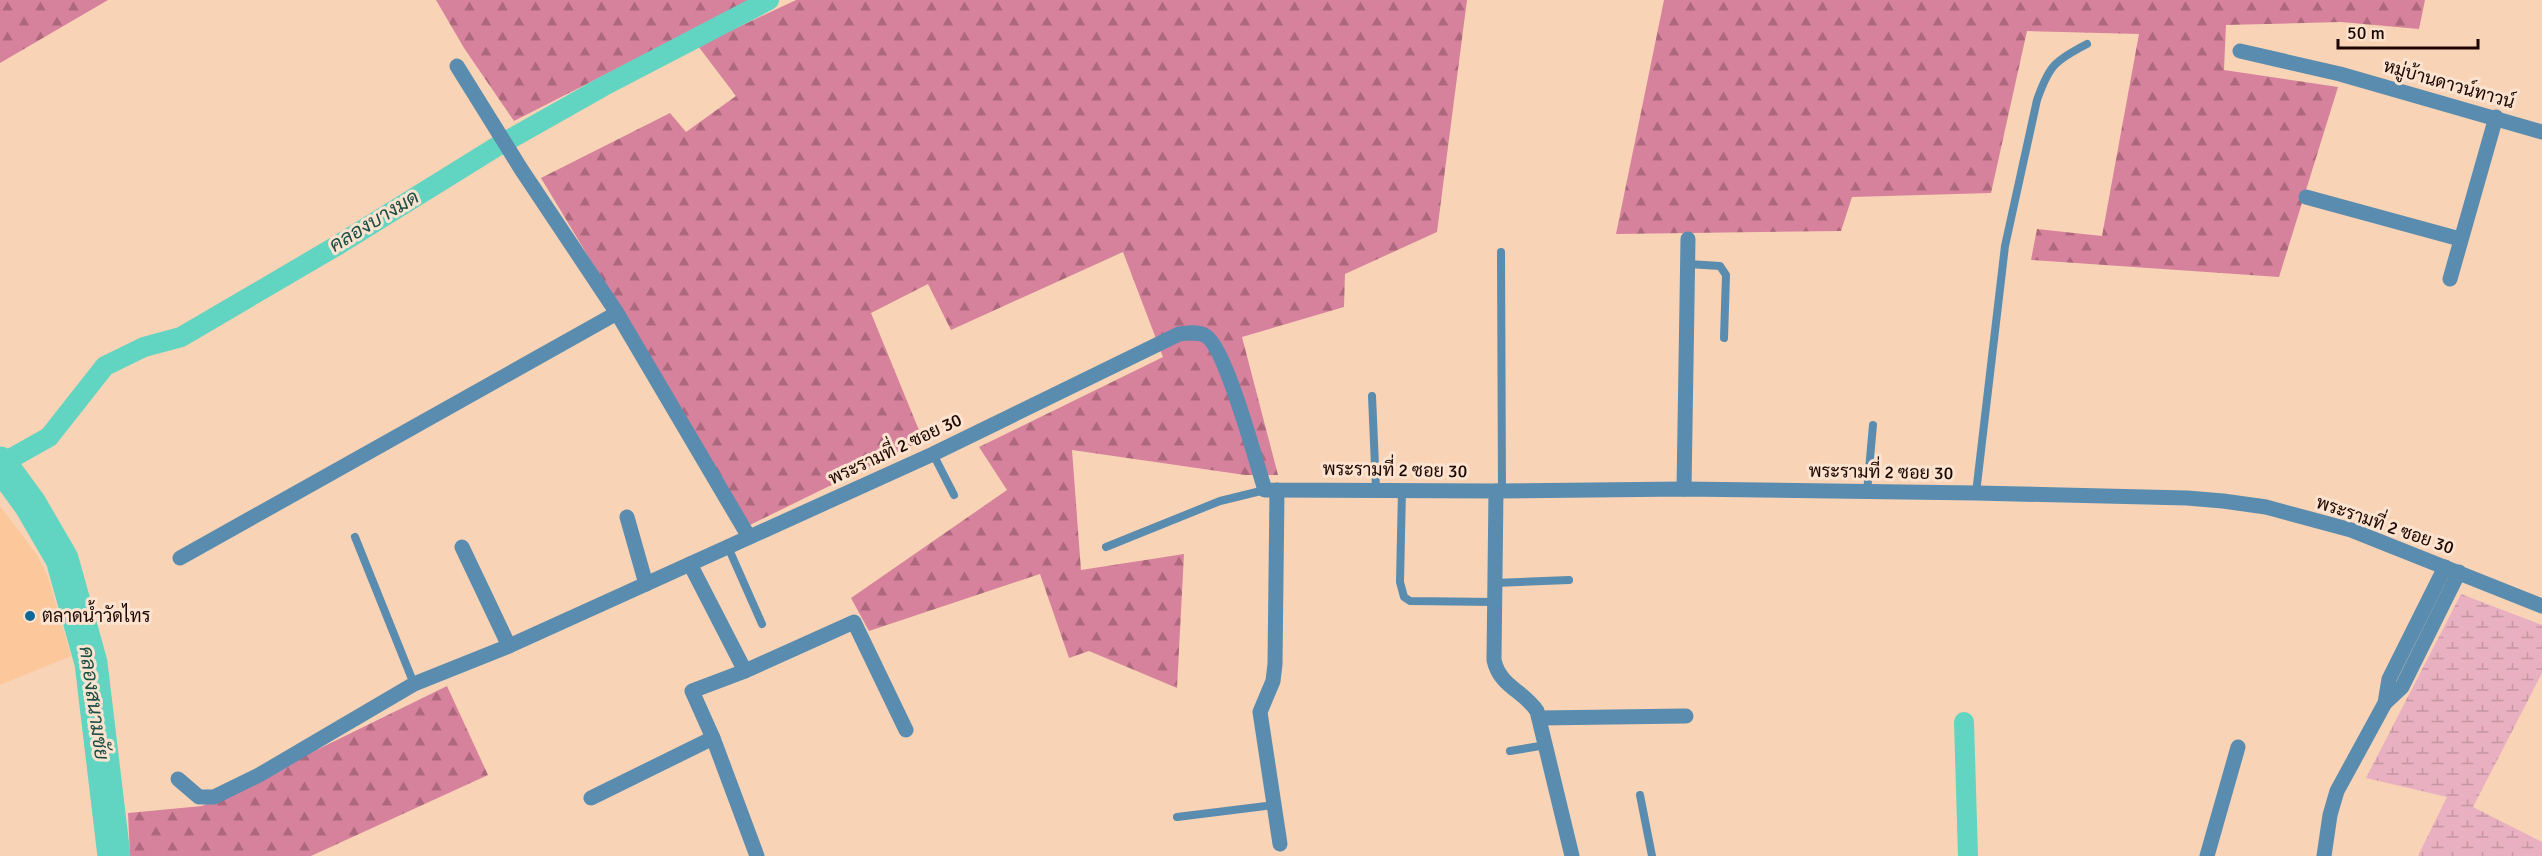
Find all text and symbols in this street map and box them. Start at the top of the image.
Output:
scale bar [2338,12,2478,50]
text: 50 m [2347,22,2385,44]
street label: หมู่บ้านดาวน์ทาวน์ [2380,53,2518,115]
water label: คลองบางมด [325,184,423,258]
street label: พระรามที่ 2 ซอย 30 [823,404,965,490]
street label: พระรามที่ 2 ซอย 30 [1323,453,1468,482]
street label: พระรามที่ 2 ซอย 30 [1809,455,1954,484]
street label: พระรามที่ 2 ซอย 30 [2313,486,2459,559]
place label: ตลาดน้ำวัดไทร [42,600,151,627]
marker: ตลาดน้ำวัดไทร [23,609,37,623]
water label: คลองสนามชัย [74,645,114,762]

